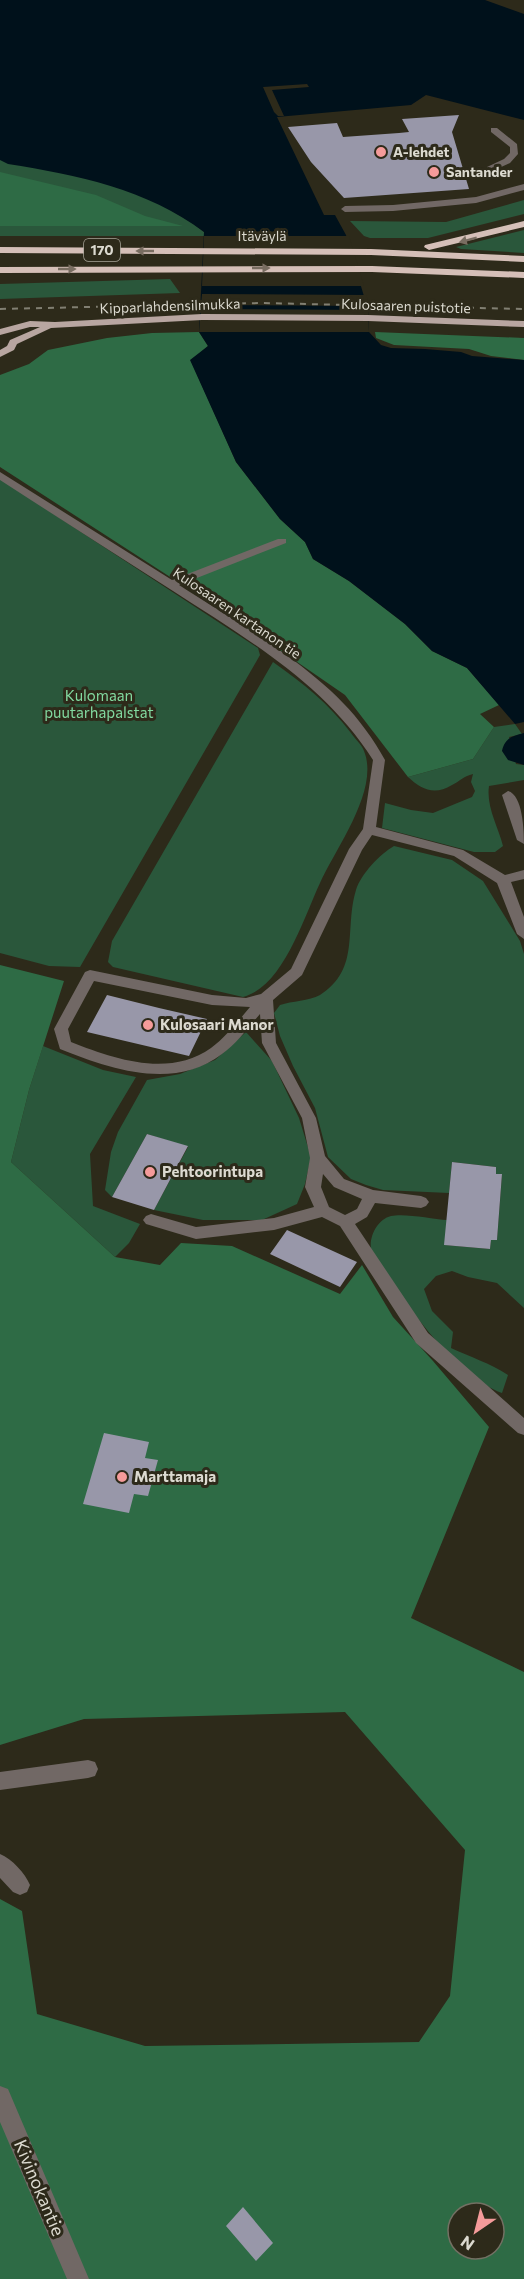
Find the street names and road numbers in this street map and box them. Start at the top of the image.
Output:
street label: Itäväylä [238,227,286,244]
road number: 170 [84,239,120,261]
street label: Kipparlahdensilmukka [99,295,241,316]
street label: Kulosaaren puistotie [341,295,471,316]
street label: Kulosaaren kartanon tie [170,563,304,662]
street label: Kivinokantie [10,2136,70,2239]

